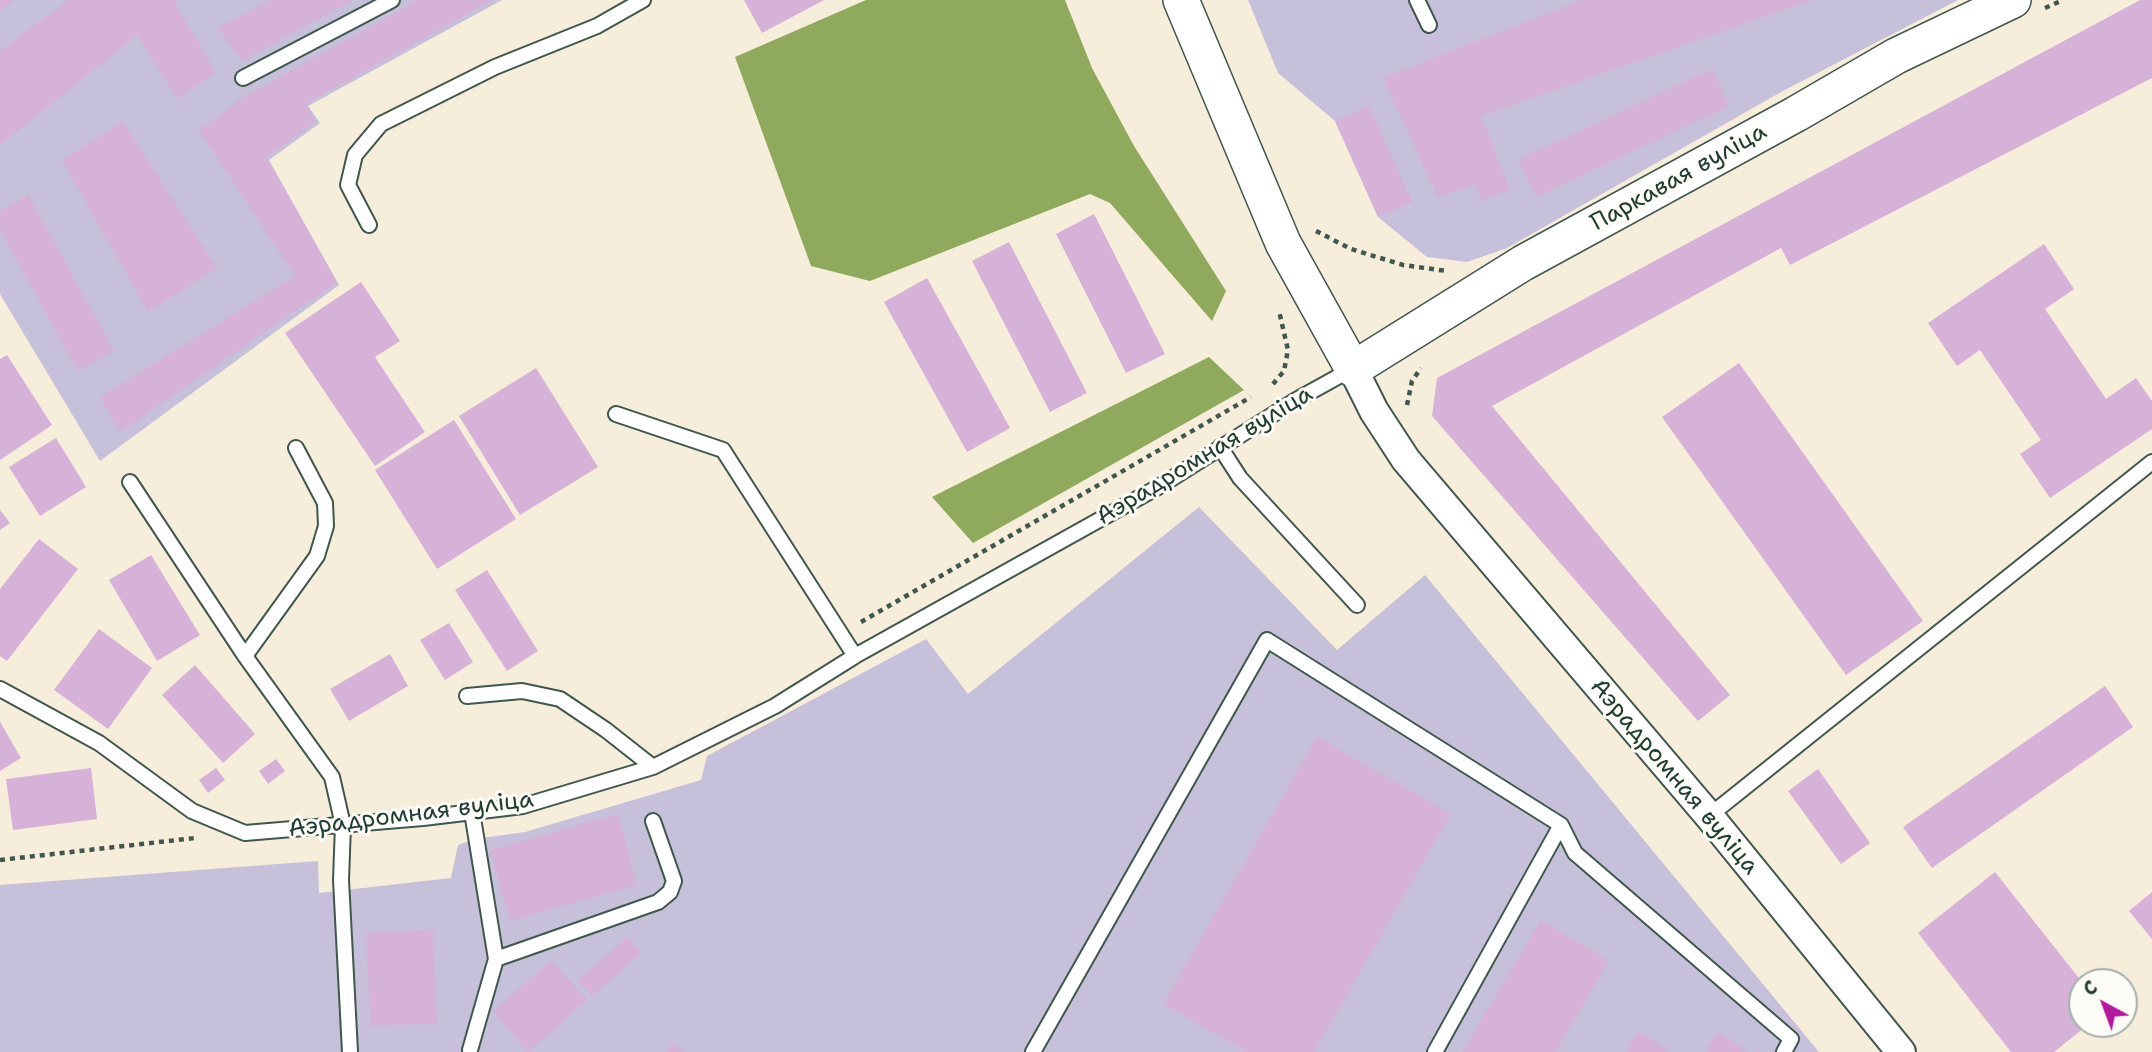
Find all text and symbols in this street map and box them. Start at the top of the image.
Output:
street label: Паркавая вуліца [1586,118,1772,238]
street label: Аэрадромная вуліца [1092,380,1318,532]
street label: Аэрадромная вуліца [1584,673,1764,881]
street label: Аэрадромная вуліца [287,786,535,844]
north arrow [2068,968,2138,1038]
text: С [2078,975,2103,1002]

